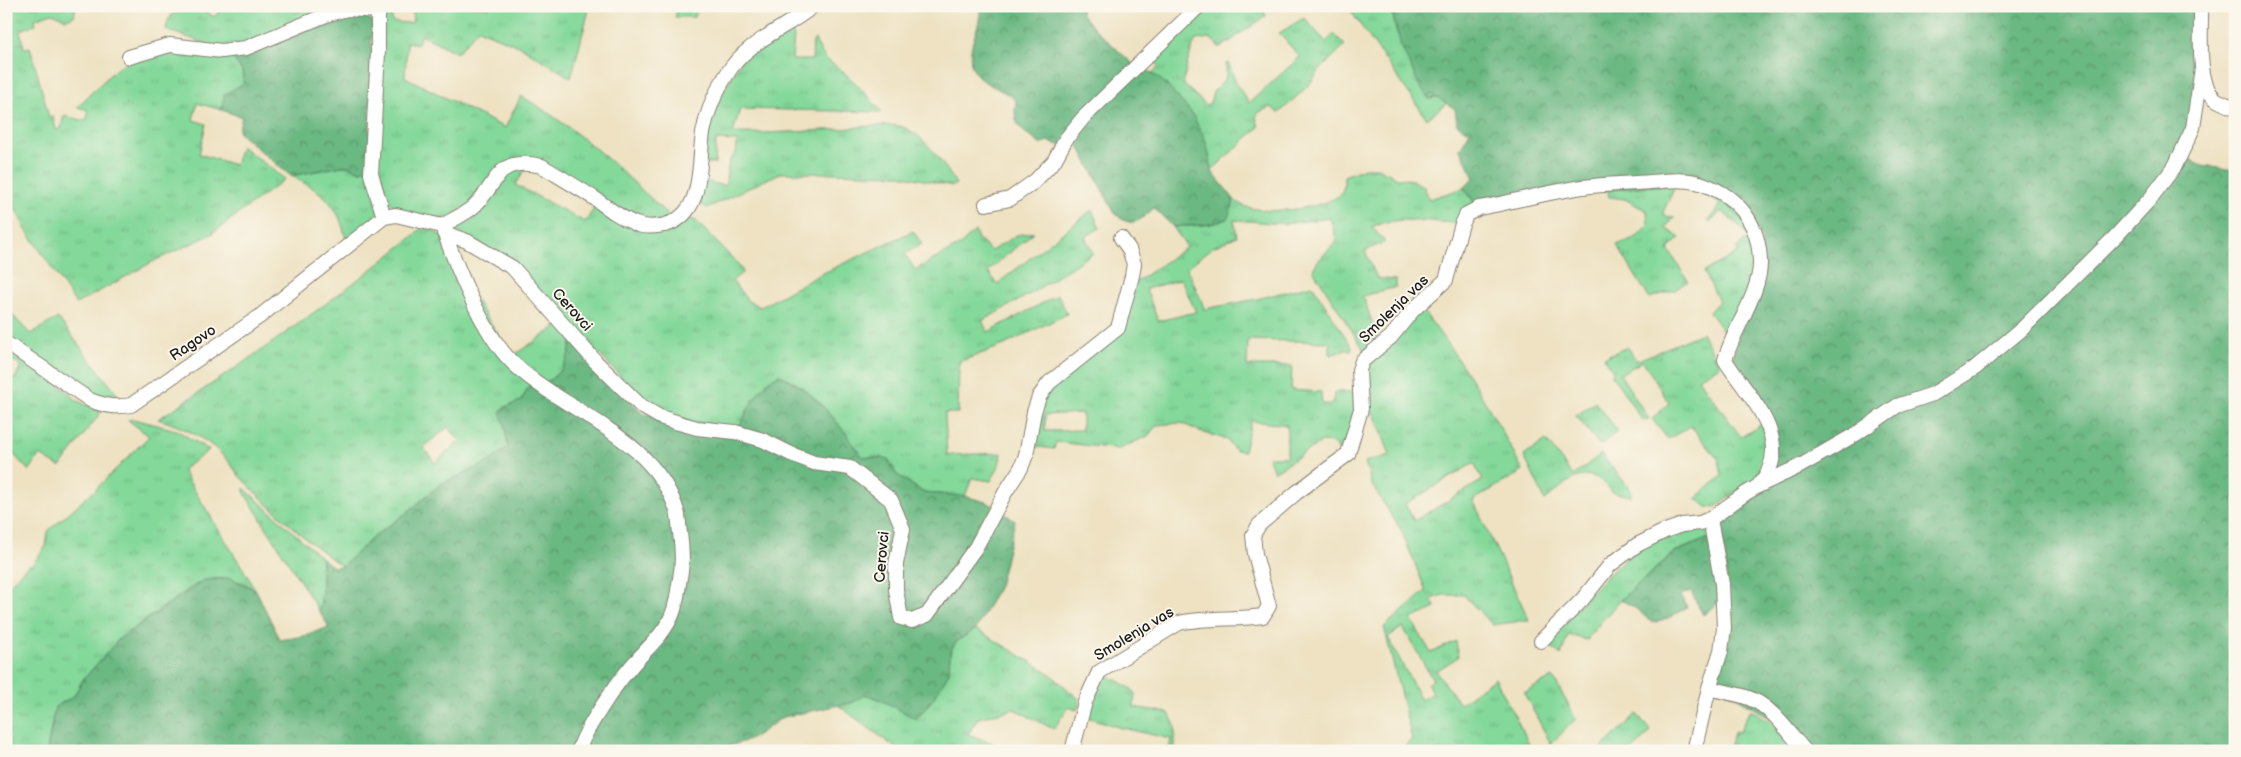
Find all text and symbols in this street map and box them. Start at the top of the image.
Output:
street label: Smolenja vas [1355,271,1433,347]
street label: Cerovci [548,284,596,336]
street label: Ragovo [166,321,220,365]
street label: Cerovci [870,530,894,584]
street label: Smolenja vas [1091,602,1178,665]

